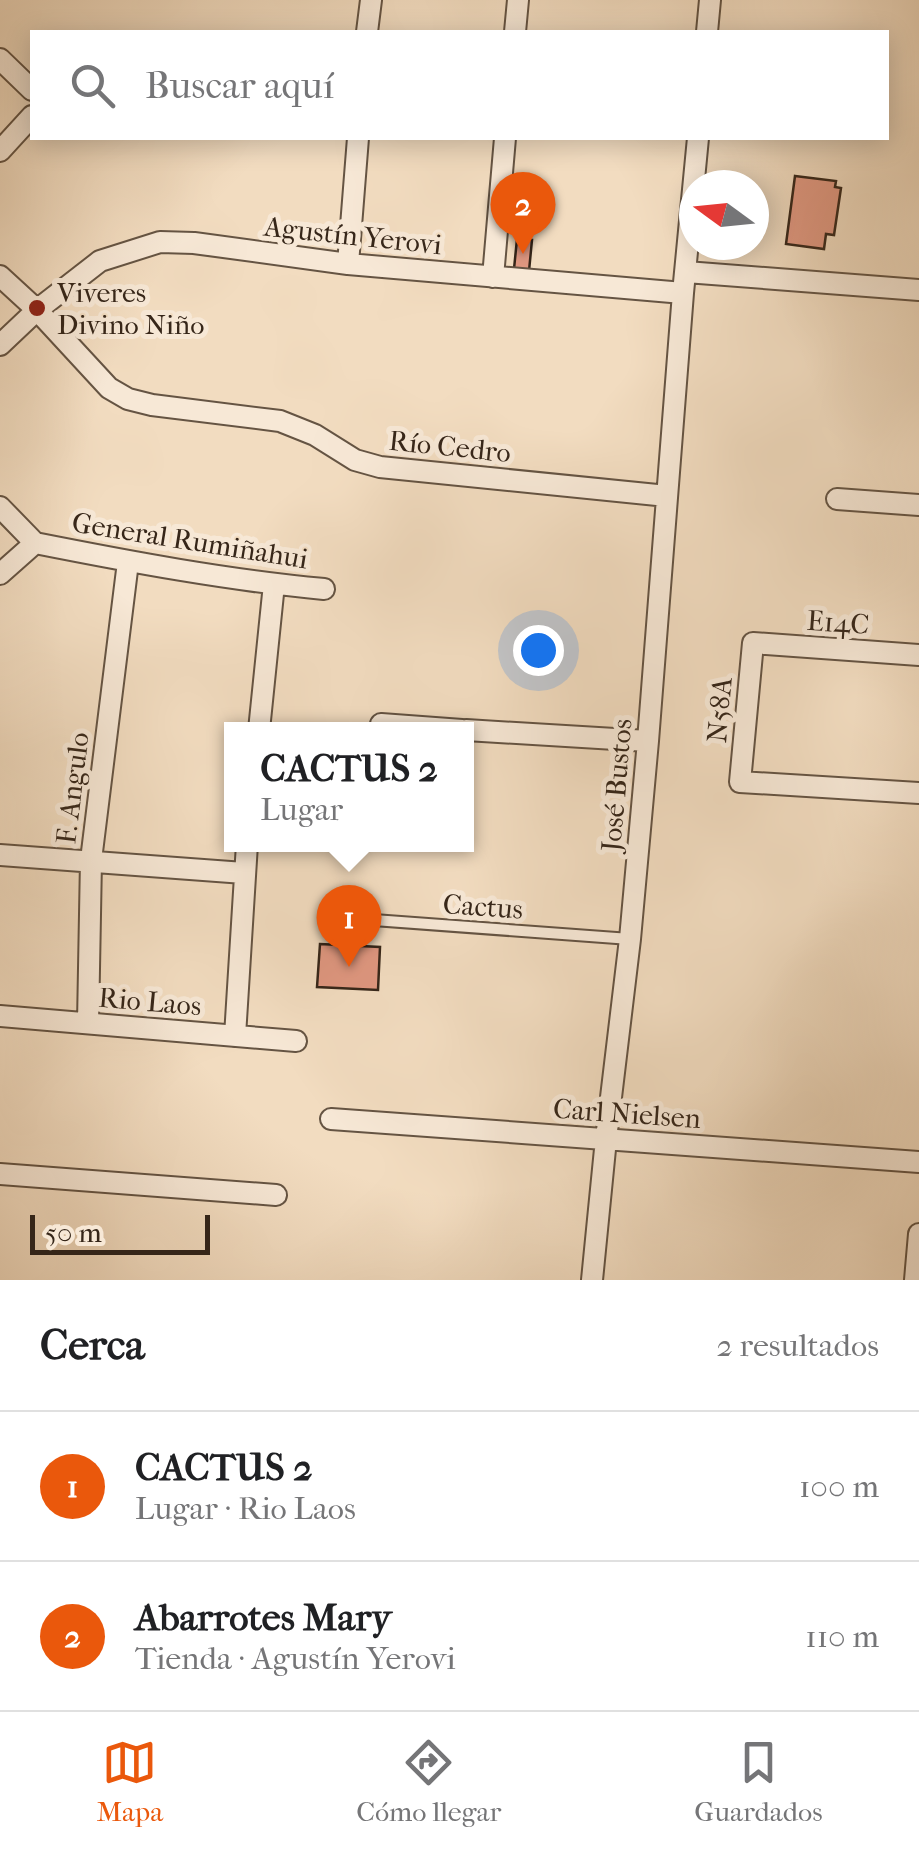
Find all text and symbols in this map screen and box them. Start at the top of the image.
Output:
search box [30,30,889,140]
icon: search [65,58,120,113]
text: Buscar aquí [145,63,334,108]
north arrow [679,170,769,260]
pin: 2 [490,172,556,254]
street label: Agustín Yerovi [261,210,443,261]
place label: Viveres Divino Niño [56,276,204,341]
marker: Viveres Divino Niño [26,297,48,319]
street label: Río Cedro [387,424,513,469]
street label: General Rumiñahui [70,506,310,575]
street label: E14C [806,604,870,641]
your location [513,625,564,676]
street label: N58A [700,675,739,744]
street label: José Bustos [594,717,639,855]
popup [224,722,474,852]
street label: F. Angulo [49,730,96,846]
text: CACTUS 2 [260,746,438,791]
text: Lugar [260,791,343,828]
pin: 1 [316,884,382,967]
street label: Cactus [442,887,524,926]
street label: Rio Laos [97,981,203,1022]
street label: Carl Nielsen [552,1092,702,1135]
scale bar [30,1210,210,1254]
text: 50 m [45,1216,102,1249]
text: Cerca [40,1321,145,1370]
text: 2 resultados [716,1327,879,1364]
text: CACTUS 2 [135,1445,312,1490]
text: 1 [67,1468,78,1505]
text: 100 m [799,1468,879,1505]
text: Lugar · Rio Laos [135,1490,356,1527]
text: Abarrotes Mary [135,1595,392,1640]
text: 2 [64,1618,81,1655]
text: 110 m [805,1618,879,1655]
text: Tienda · Agustín Yerovi [135,1640,456,1677]
tab: Mapa [96,1735,163,1828]
tab: Cómo llegar [356,1735,501,1828]
tab: Guardados [694,1735,823,1828]

